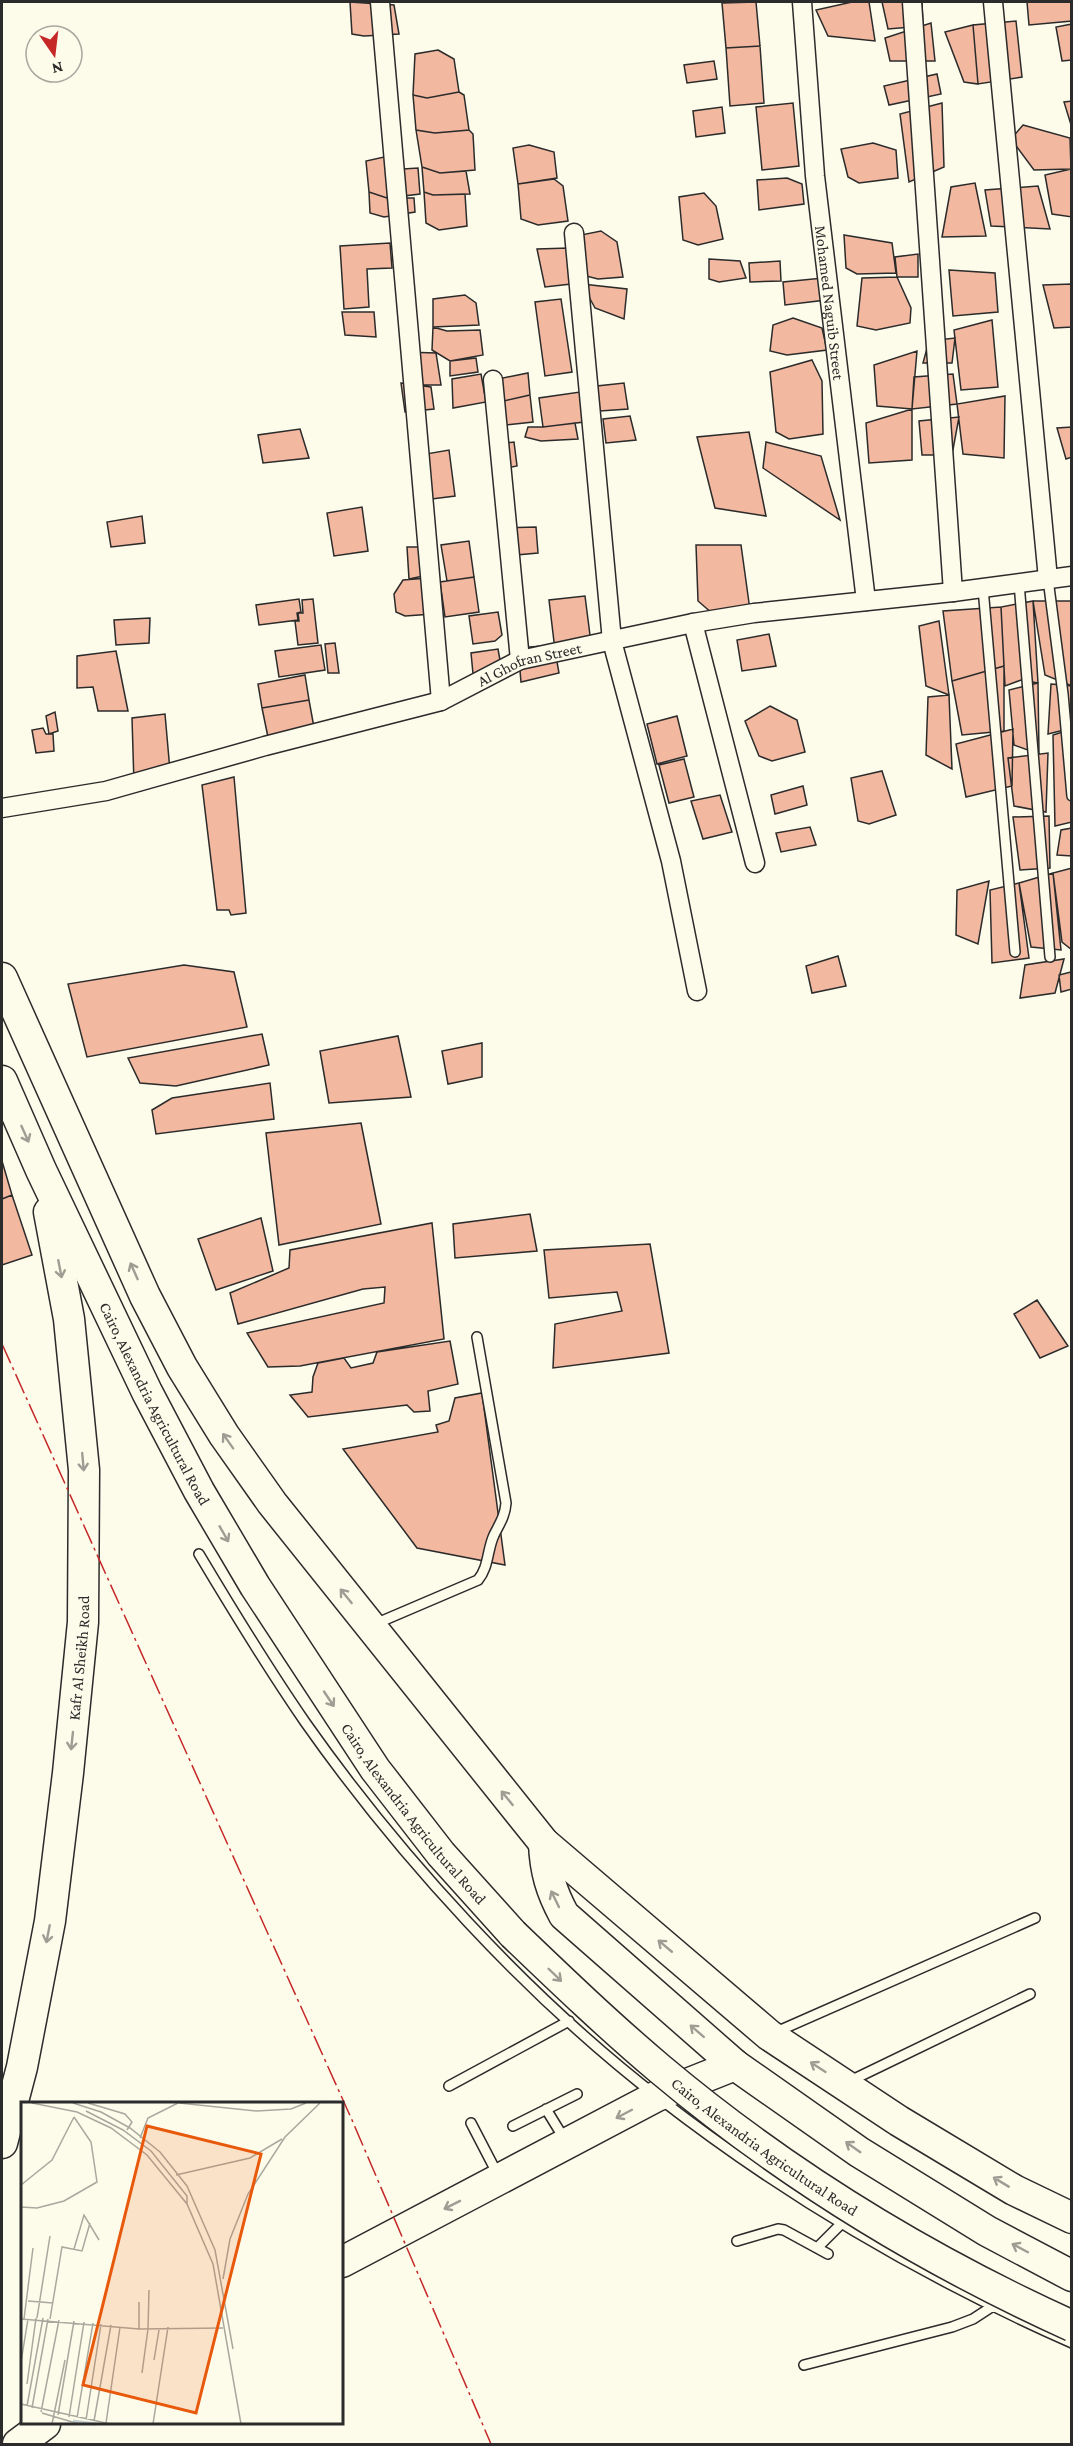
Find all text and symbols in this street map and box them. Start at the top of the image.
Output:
north arrow [24,24,84,84]
text: N [50,59,65,78]
street label: Mohamed Naguib Street [812,224,848,381]
street label: Al Ghofran Street [474,638,584,689]
one-way arrow [20,1125,31,1143]
one-way arrow [55,1259,66,1278]
one-way arrow [128,1262,139,1280]
street label: Cairo, Alexandria Agricultural Road [97,1299,214,1508]
one-way arrow [222,1433,234,1450]
one-way arrow [78,1452,89,1472]
one-way arrow [219,1525,231,1542]
one-way arrow [340,1588,353,1604]
street label: Kafr Al Sheikh Road [65,1595,92,1721]
one-way arrow [323,1690,335,1707]
street label: Cairo, Alexandria Agricultural Road [338,1719,490,1908]
one-way arrow [66,1730,77,1750]
one-way arrow [501,1790,514,1806]
one-way arrow [549,1890,561,1908]
one-way arrow [42,1924,53,1944]
one-way arrow [657,1940,673,1953]
one-way arrow [547,1967,562,1982]
one-way arrow [690,2024,705,2038]
one-way arrow [810,2061,827,2073]
street label: Cairo, Alexandria Agricultural Road [668,2074,862,2219]
inset map [21,2102,344,2425]
one-way arrow [616,2109,634,2120]
one-way arrow [845,2141,862,2153]
one-way arrow [993,2176,1010,2188]
one-way arrow [444,2199,461,2211]
one-way arrow [1012,2242,1029,2254]

